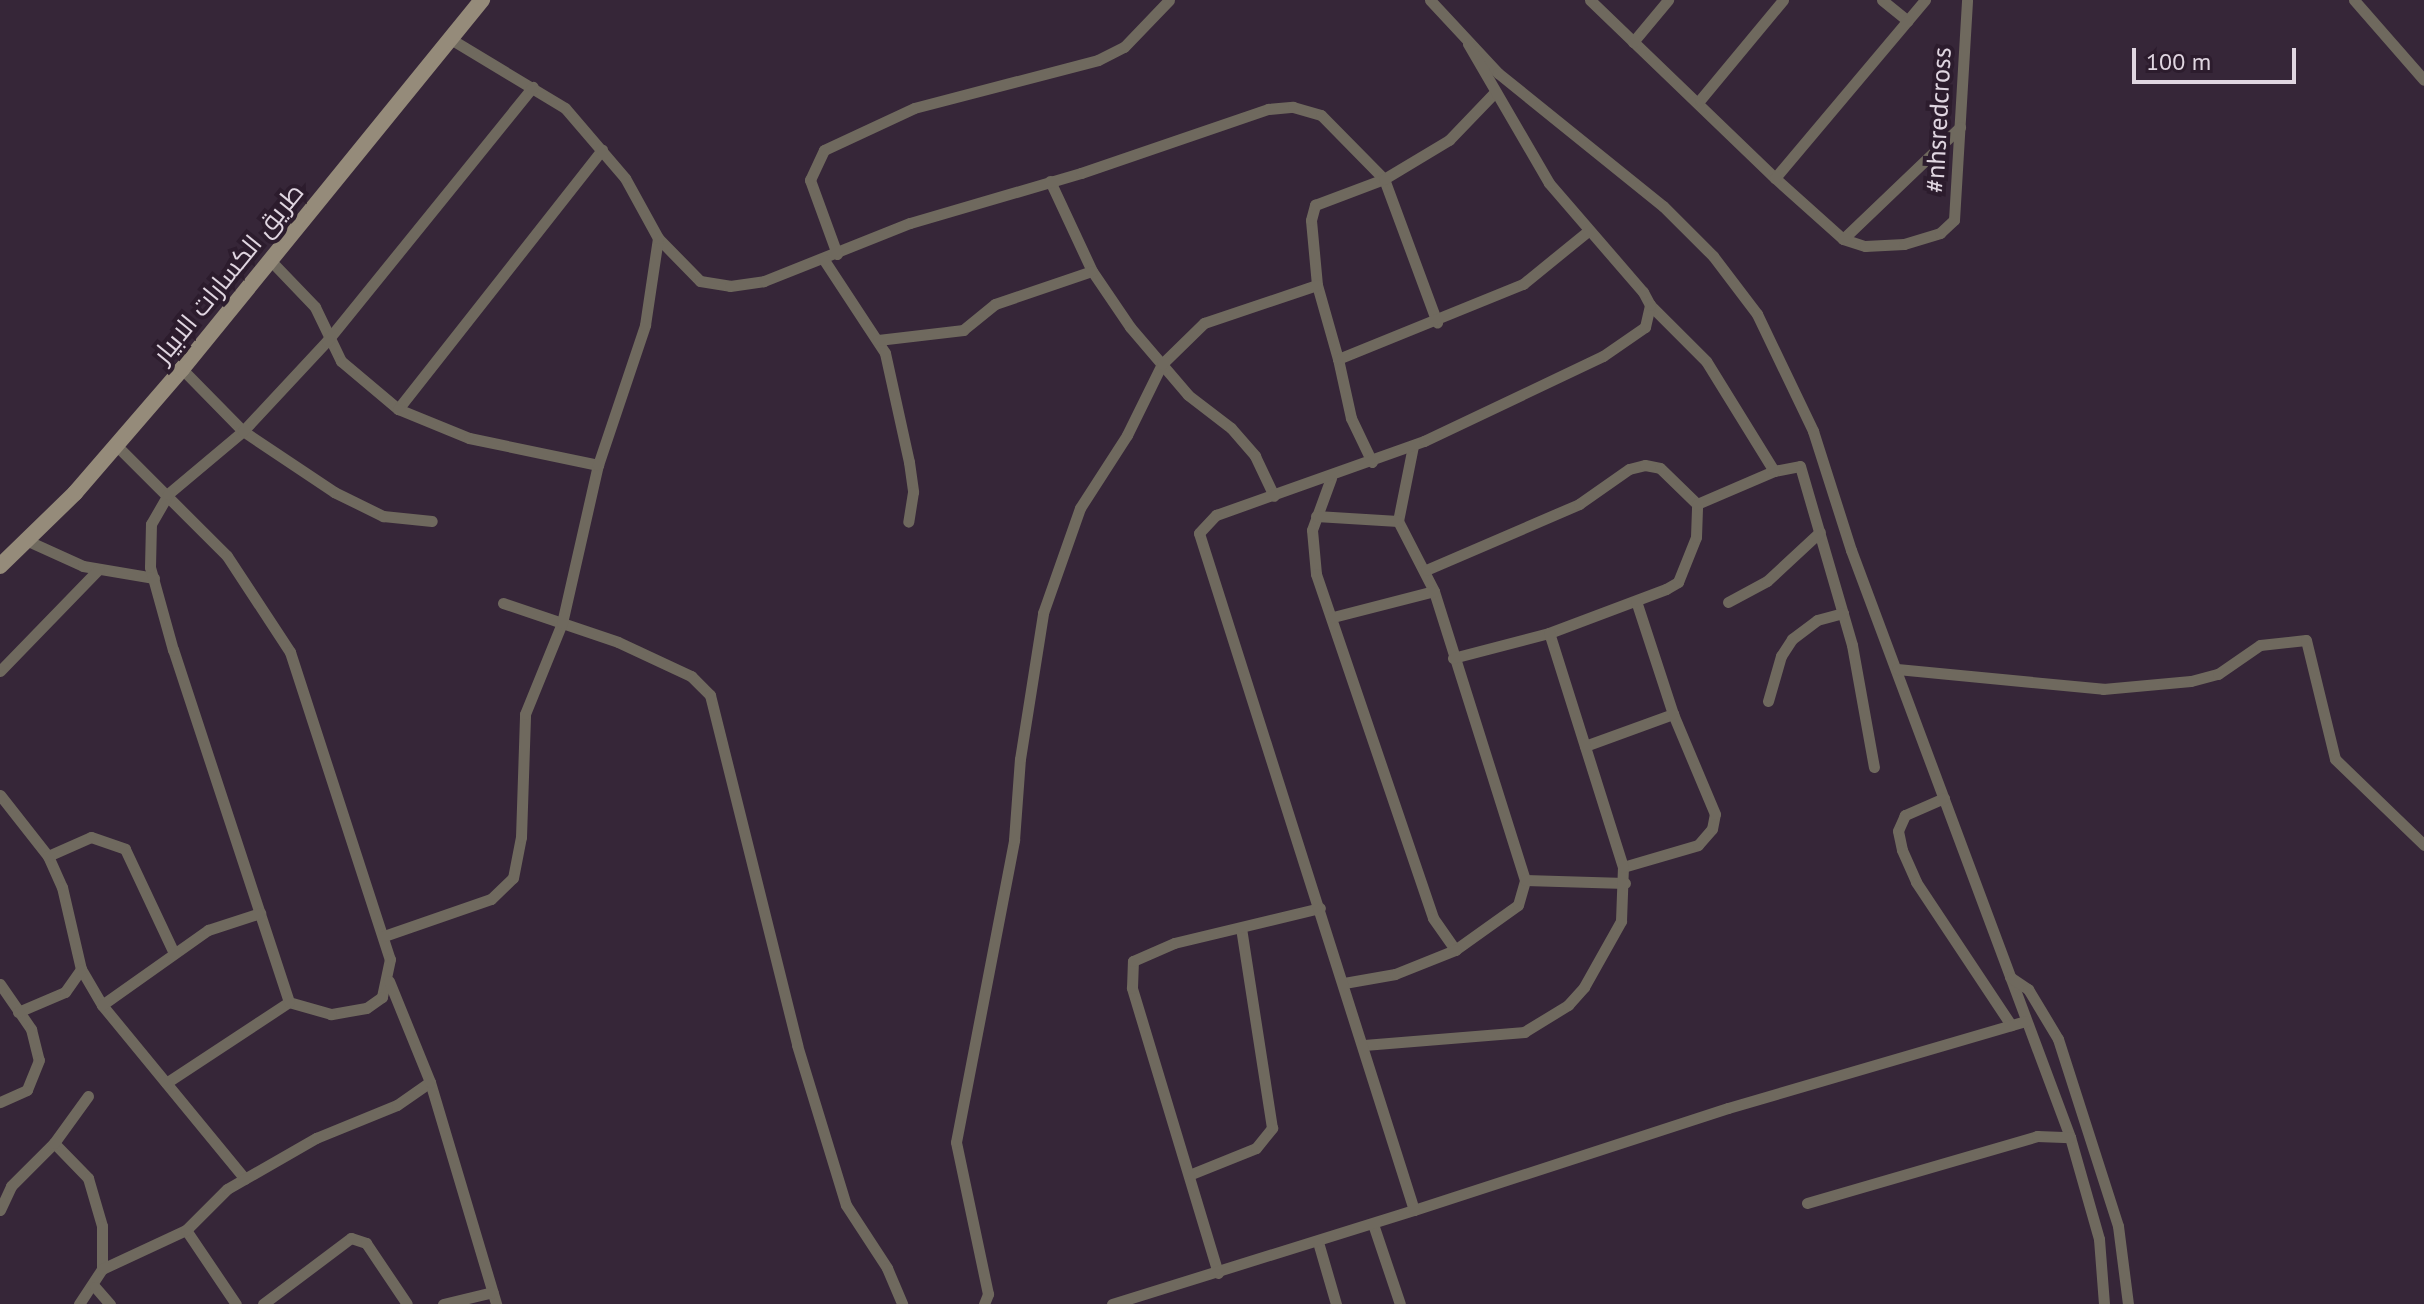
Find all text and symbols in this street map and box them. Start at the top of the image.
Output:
scale bar [2136,32,2300,82]
street label: #nhsredcross [1919,46,1957,194]
text: 100 m [2146,46,2211,77]
street label: طريق الكسارات الابيار [146,177,310,369]

